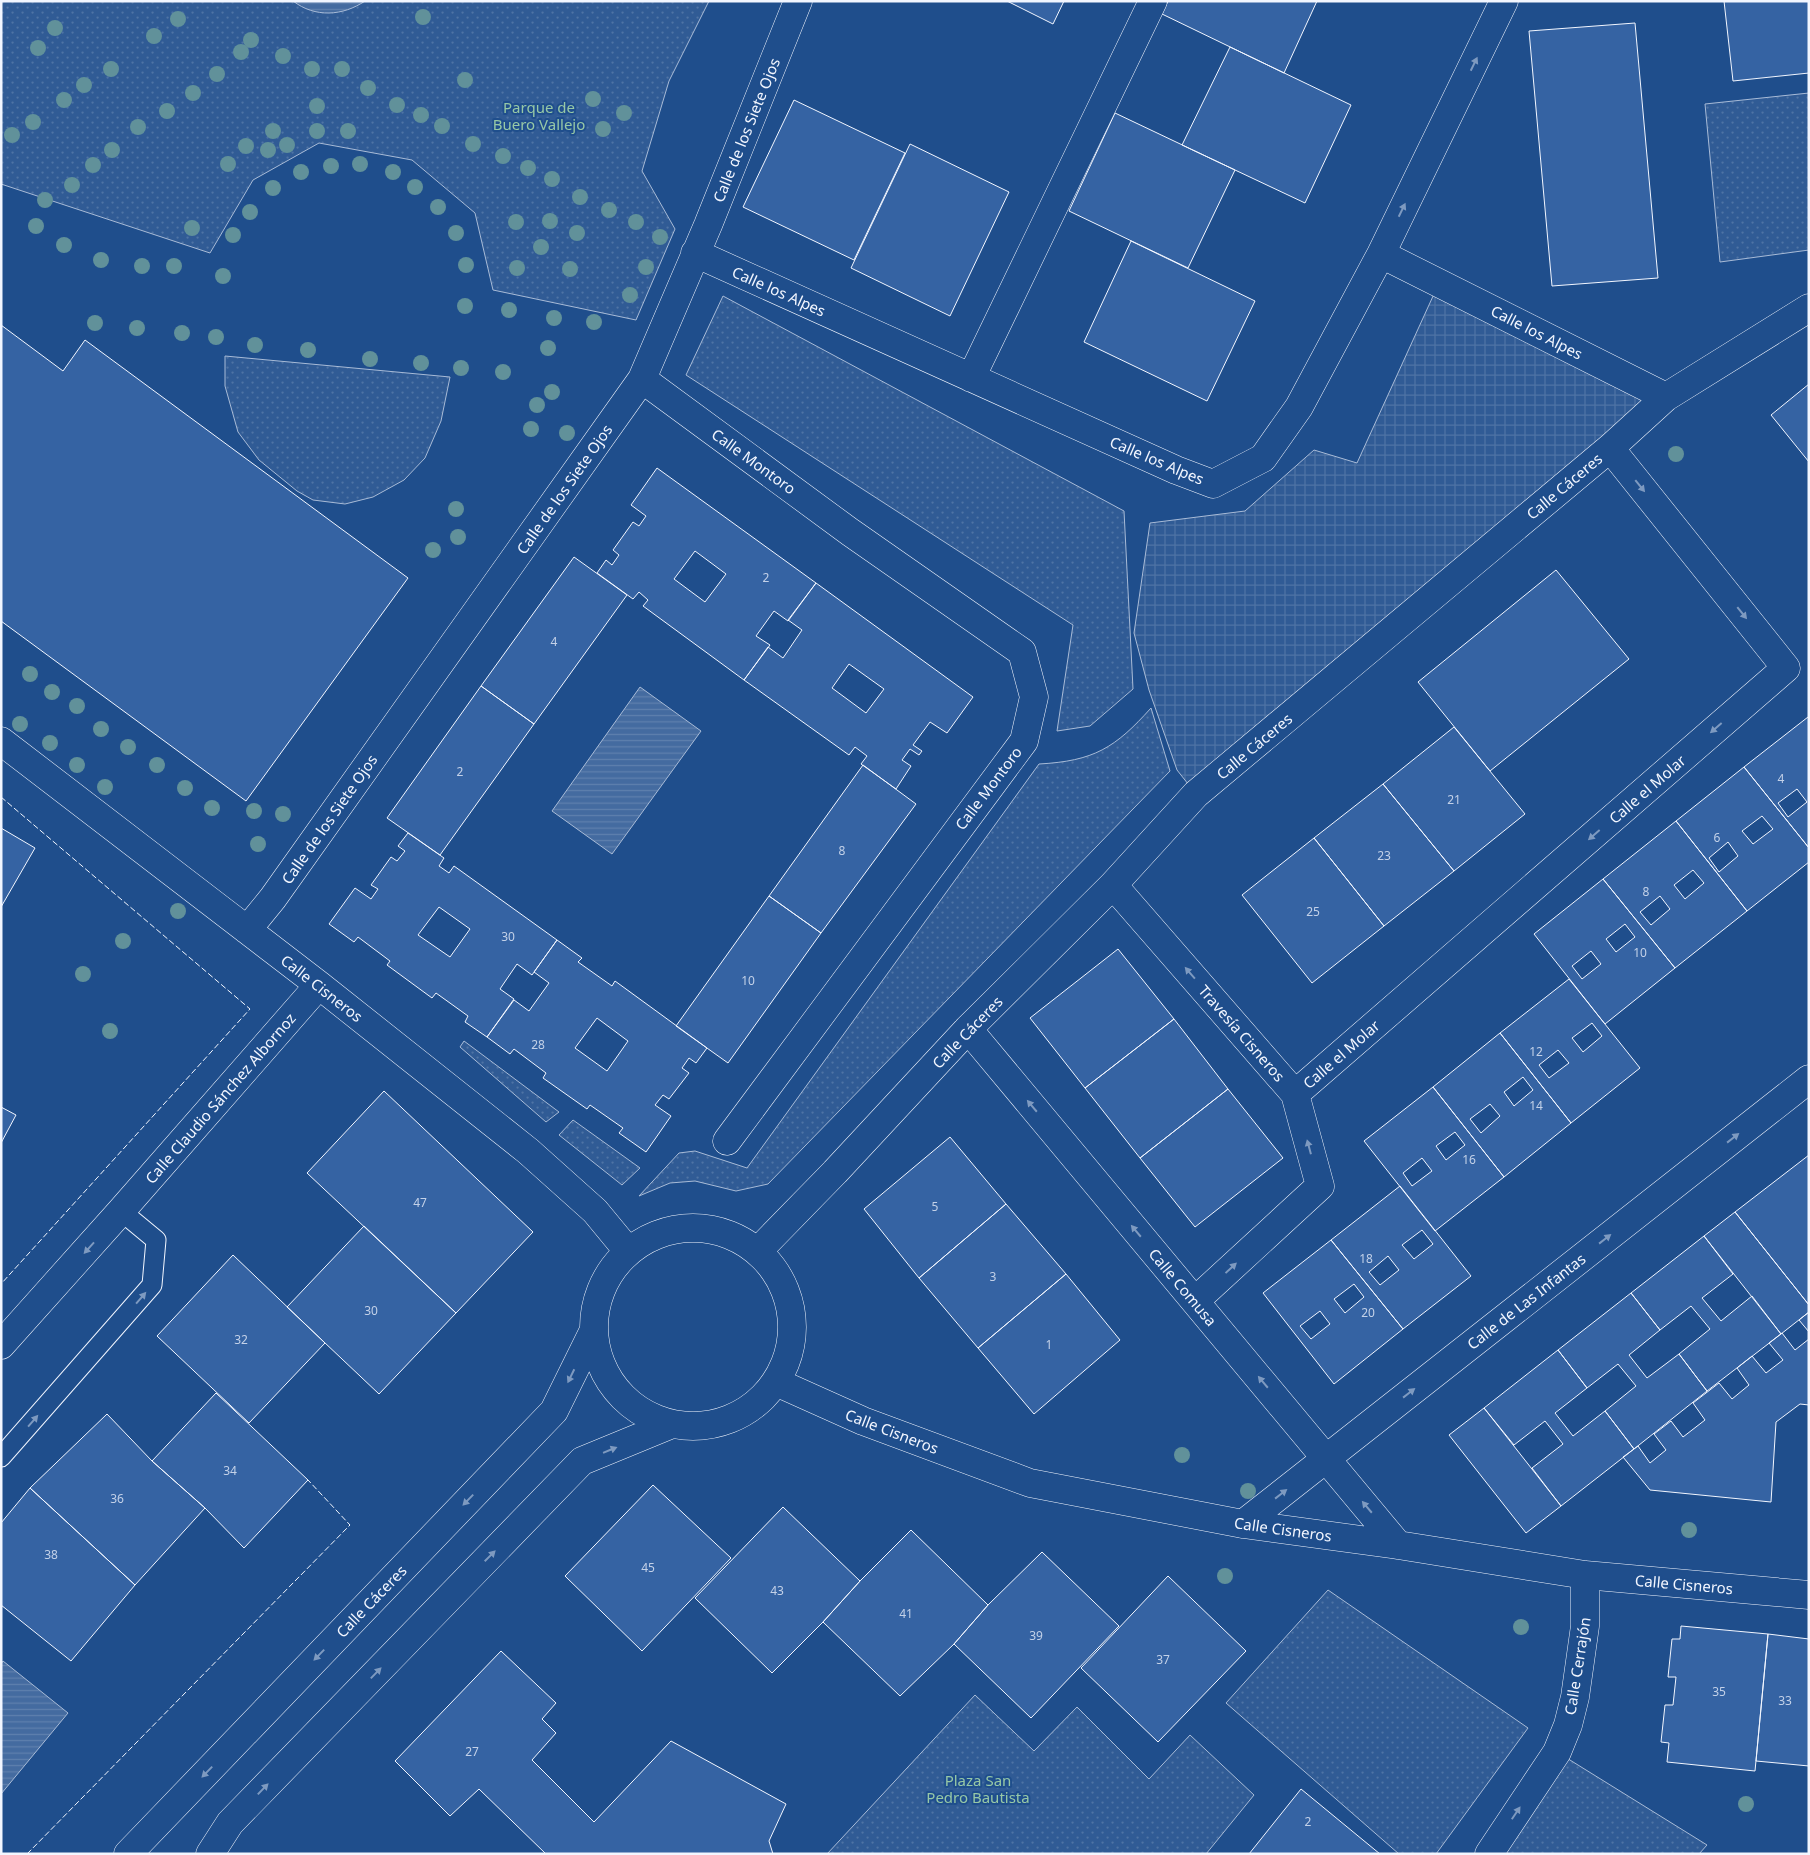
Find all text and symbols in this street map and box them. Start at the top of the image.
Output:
street label: Calle de los Siete Ojos [708,55,784,205]
one-way arrow [1470,57,1478,71]
park label: Parque de Buero Vallejo [493,97,585,134]
one-way arrow [1399,203,1407,217]
street label: Calle los Alpes [729,261,829,321]
street label: Calle los Alpes [1488,300,1586,364]
street label: Calle de los Siete Ojos [512,420,616,558]
street label: Calle Montoro [708,424,800,498]
street label: Calle los Alpes [1107,431,1207,489]
street label: Calle Cáceres [1522,448,1606,524]
one-way arrow [1635,479,1646,492]
house number: 2 [763,569,770,586]
one-way arrow [1736,606,1747,619]
house number: 4 [551,633,558,650]
street label: Calle Cáceres [1212,708,1296,784]
one-way arrow [1710,723,1723,734]
street label: Calle Montoro [950,742,1026,834]
street label: Calle de los Siete Ojos [277,750,381,888]
street label: Calle el Molar [1604,750,1690,828]
house number: 2 [457,763,464,780]
house number: 4 [1778,770,1785,787]
house number: 21 [1447,791,1461,808]
one-way arrow [1588,829,1600,841]
house number: 6 [1714,829,1721,846]
house number: 8 [839,842,846,859]
house number: 23 [1377,847,1391,864]
house number: 8 [1643,883,1650,900]
house number: 25 [1306,903,1320,920]
house number: 30 [501,928,515,945]
house number: 10 [1633,944,1647,961]
street label: Calle Cisneros [277,950,367,1026]
one-way arrow [1184,967,1195,980]
house number: 10 [741,972,755,989]
street label: Travesía Cisneros [1195,980,1289,1086]
street label: Calle Cáceres [927,992,1007,1072]
street label: Calle Claudio Sánchez Albornoz [140,1008,300,1188]
street label: Calle el Molar [1298,1015,1384,1093]
house number: 28 [531,1036,545,1053]
house number: 12 [1529,1043,1543,1060]
house number: 14 [1529,1097,1543,1114]
one-way arrow [1027,1100,1038,1113]
one-way arrow [1726,1133,1739,1144]
one-way arrow [1305,1139,1313,1154]
house number: 16 [1462,1151,1476,1168]
house number: 47 [413,1194,427,1211]
house number: 5 [932,1198,939,1215]
one-way arrow [1131,1224,1142,1237]
one-way arrow [1598,1233,1611,1244]
one-way arrow [83,1241,95,1253]
street label: Calle Comusa [1145,1244,1221,1330]
street label: Calle de Las Infantas [1463,1248,1589,1354]
house number: 18 [1359,1250,1373,1267]
one-way arrow [1225,1262,1237,1274]
house number: 3 [990,1268,997,1285]
one-way arrow [135,1292,146,1305]
house number: 30 [364,1302,378,1319]
house number: 20 [1361,1304,1375,1321]
house number: 32 [234,1331,248,1348]
house number: 1 [1046,1336,1052,1353]
one-way arrow [567,1369,575,1383]
one-way arrow [1257,1376,1268,1389]
one-way arrow [1402,1388,1415,1398]
street label: Calle Cisneros [842,1404,942,1458]
one-way arrow [28,1414,39,1427]
one-way arrow [602,1445,617,1453]
house number: 34 [223,1462,237,1479]
one-way arrow [1274,1488,1287,1499]
house number: 36 [110,1490,124,1507]
one-way arrow [463,1494,475,1506]
one-way arrow [1361,1501,1372,1514]
street label: Calle Cisneros [1233,1512,1333,1546]
house number: 38 [44,1546,58,1563]
one-way arrow [483,1551,495,1563]
house number: 45 [641,1559,655,1576]
street label: Calle Cáceres [331,1561,411,1641]
street label: Calle Cisneros [1634,1570,1734,1598]
house number: 43 [770,1582,784,1599]
house number: 41 [899,1605,913,1622]
street label: Calle Cerrajón [1559,1616,1595,1716]
house number: 39 [1029,1627,1043,1644]
one-way arrow [313,1648,325,1660]
house number: 37 [1156,1651,1170,1668]
one-way arrow [370,1667,382,1679]
house number: 35 [1712,1683,1726,1700]
house number: 33 [1778,1692,1792,1709]
house number: 27 [465,1743,479,1760]
one-way arrow [201,1765,213,1777]
park label: Plaza San Pedro Bautista [926,1770,1030,1807]
one-way arrow [257,1783,269,1795]
one-way arrow [1511,1806,1521,1820]
house number: 2 [1305,1813,1312,1830]

